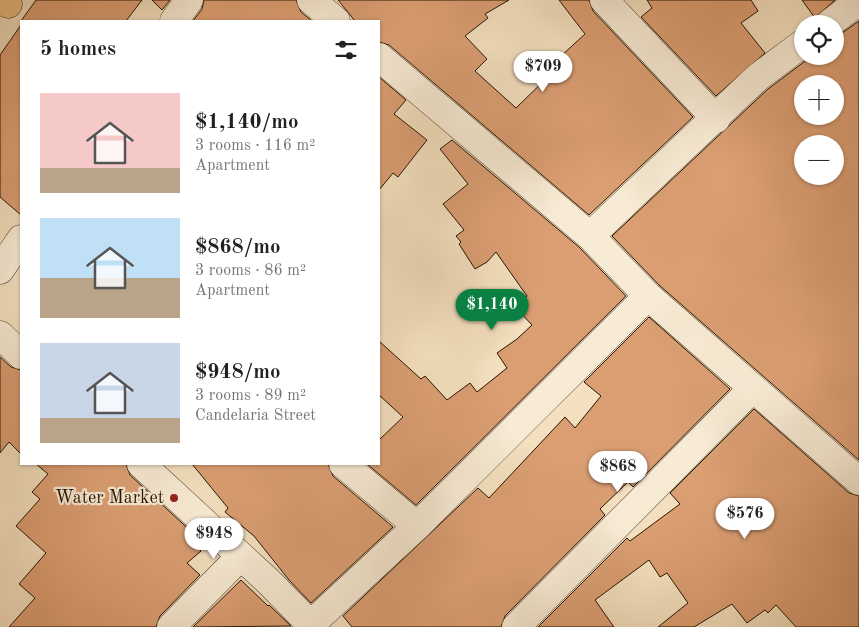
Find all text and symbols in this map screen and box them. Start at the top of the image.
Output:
map controls [794,15,844,185]
button: locate [794,15,844,65]
icon: filters [332,36,360,64]
text: 5 homes [40,39,116,60]
pin: $709 [513,51,573,93]
text: $709 [524,59,562,75]
button: + [794,75,844,125]
text: $1,140/mo [195,112,299,133]
icon: home [80,113,140,173]
button: − [794,135,844,185]
text: 3 rooms · 116 m² [195,138,315,154]
text: Apartment [195,158,270,174]
text: $868/mo [195,237,281,258]
icon: home [80,238,140,298]
text: 3 rooms · 86 m² [195,263,306,279]
text: Apartment [195,283,270,299]
pin: $1,140 [451,288,533,331]
text: $1,140 [467,297,517,313]
text: $948/mo [195,362,281,383]
icon: home [80,363,140,423]
text: 3 rooms · 89 m² [195,388,306,404]
text: Candelaria Street [195,408,316,424]
pin: $868 [588,450,648,493]
text: $868 [599,459,637,475]
place label: Water Market [55,489,164,507]
marker: Water Market [168,492,180,504]
pin: $576 [715,498,775,540]
text: $576 [726,506,764,522]
pin: $948 [184,518,244,560]
text: $948 [195,526,233,542]

